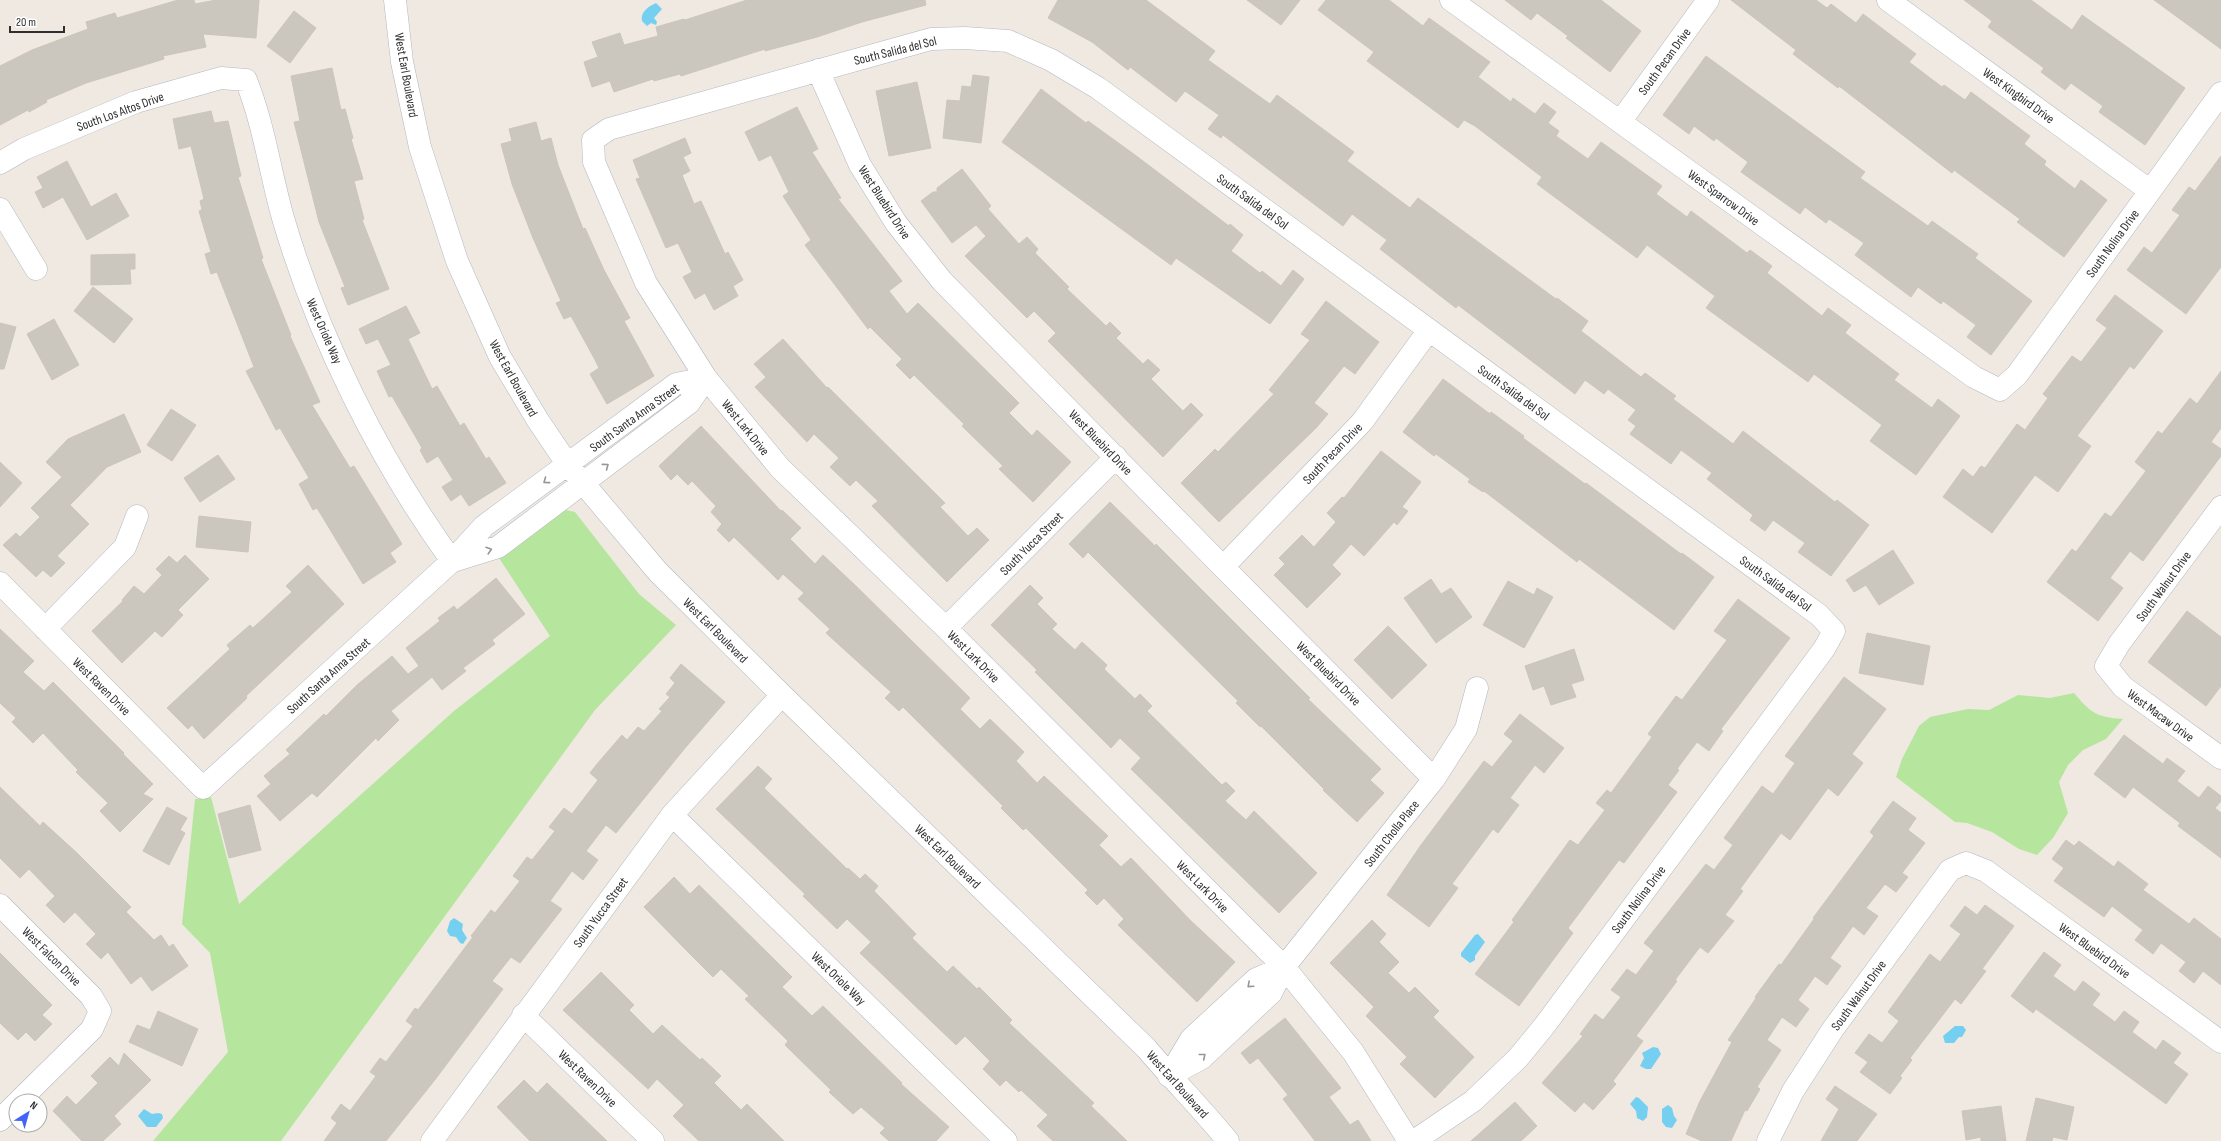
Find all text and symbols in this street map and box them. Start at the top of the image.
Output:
scale bar [10,8,64,34]
text: 20 m [16,15,36,30]
street label: South Pecan Drive [1635,25,1695,98]
street label: West Earl Boulevard [391,32,421,119]
street label: South Salida del Sol [852,33,938,69]
street label: West Kingbird Drive [1979,64,2057,127]
street label: South Los Altos Drive [75,89,166,135]
street label: West Bluebird Drive [854,163,914,242]
street label: West Sparrow Drive [1684,166,1762,229]
street label: South Salida del Sol [1213,170,1291,233]
street label: South Nolina Drive [2083,206,2143,281]
street label: West Oriole Way [303,296,346,367]
street label: West Earl Boulevard [485,337,541,420]
street label: South Salida del Sol [1474,361,1552,424]
street label: South Santa Anna Street [587,380,682,456]
street label: West Lark Drive [718,396,773,459]
street label: West Bluebird Drive [1065,407,1135,479]
street label: South Pecan Drive [1299,420,1366,488]
one-way arrow [602,464,609,471]
one-way arrow [543,476,550,483]
street label: South Yucca Street [997,509,1067,579]
one-way arrow [486,546,493,555]
street label: South Walnut Drive [2133,548,2195,625]
street label: South Salida del Sol [1736,552,1814,615]
street label: West Earl Boulevard [679,595,751,667]
street label: West Lark Drive [944,627,1003,686]
street label: South Santa Anna Street [284,634,374,717]
street label: West Bluebird Drive [1293,638,1364,709]
street label: West Raven Drive [69,654,134,719]
street label: West Macaw Drive [2124,686,2197,745]
street label: South Cholla Place [1361,797,1423,870]
street label: West Earl Boulevard [911,821,984,892]
street label: West Lark Drive [1173,857,1232,916]
street label: South Nolina Drive [1608,863,1669,937]
street label: South Yucca Street [570,874,632,951]
street label: West Bluebird Drive [2056,919,2133,982]
street label: West Falcon Drive [18,924,84,990]
street label: West Oriole Way [808,949,869,1009]
street label: South Walnut Drive [1828,957,1890,1034]
one-way arrow [1247,980,1255,988]
street label: West Raven Drive [555,1047,620,1111]
street label: West Earl Boulevard [1143,1048,1212,1122]
one-way arrow [1199,1054,1206,1061]
north arrow [8,1093,48,1133]
text: N [27,1098,40,1112]

